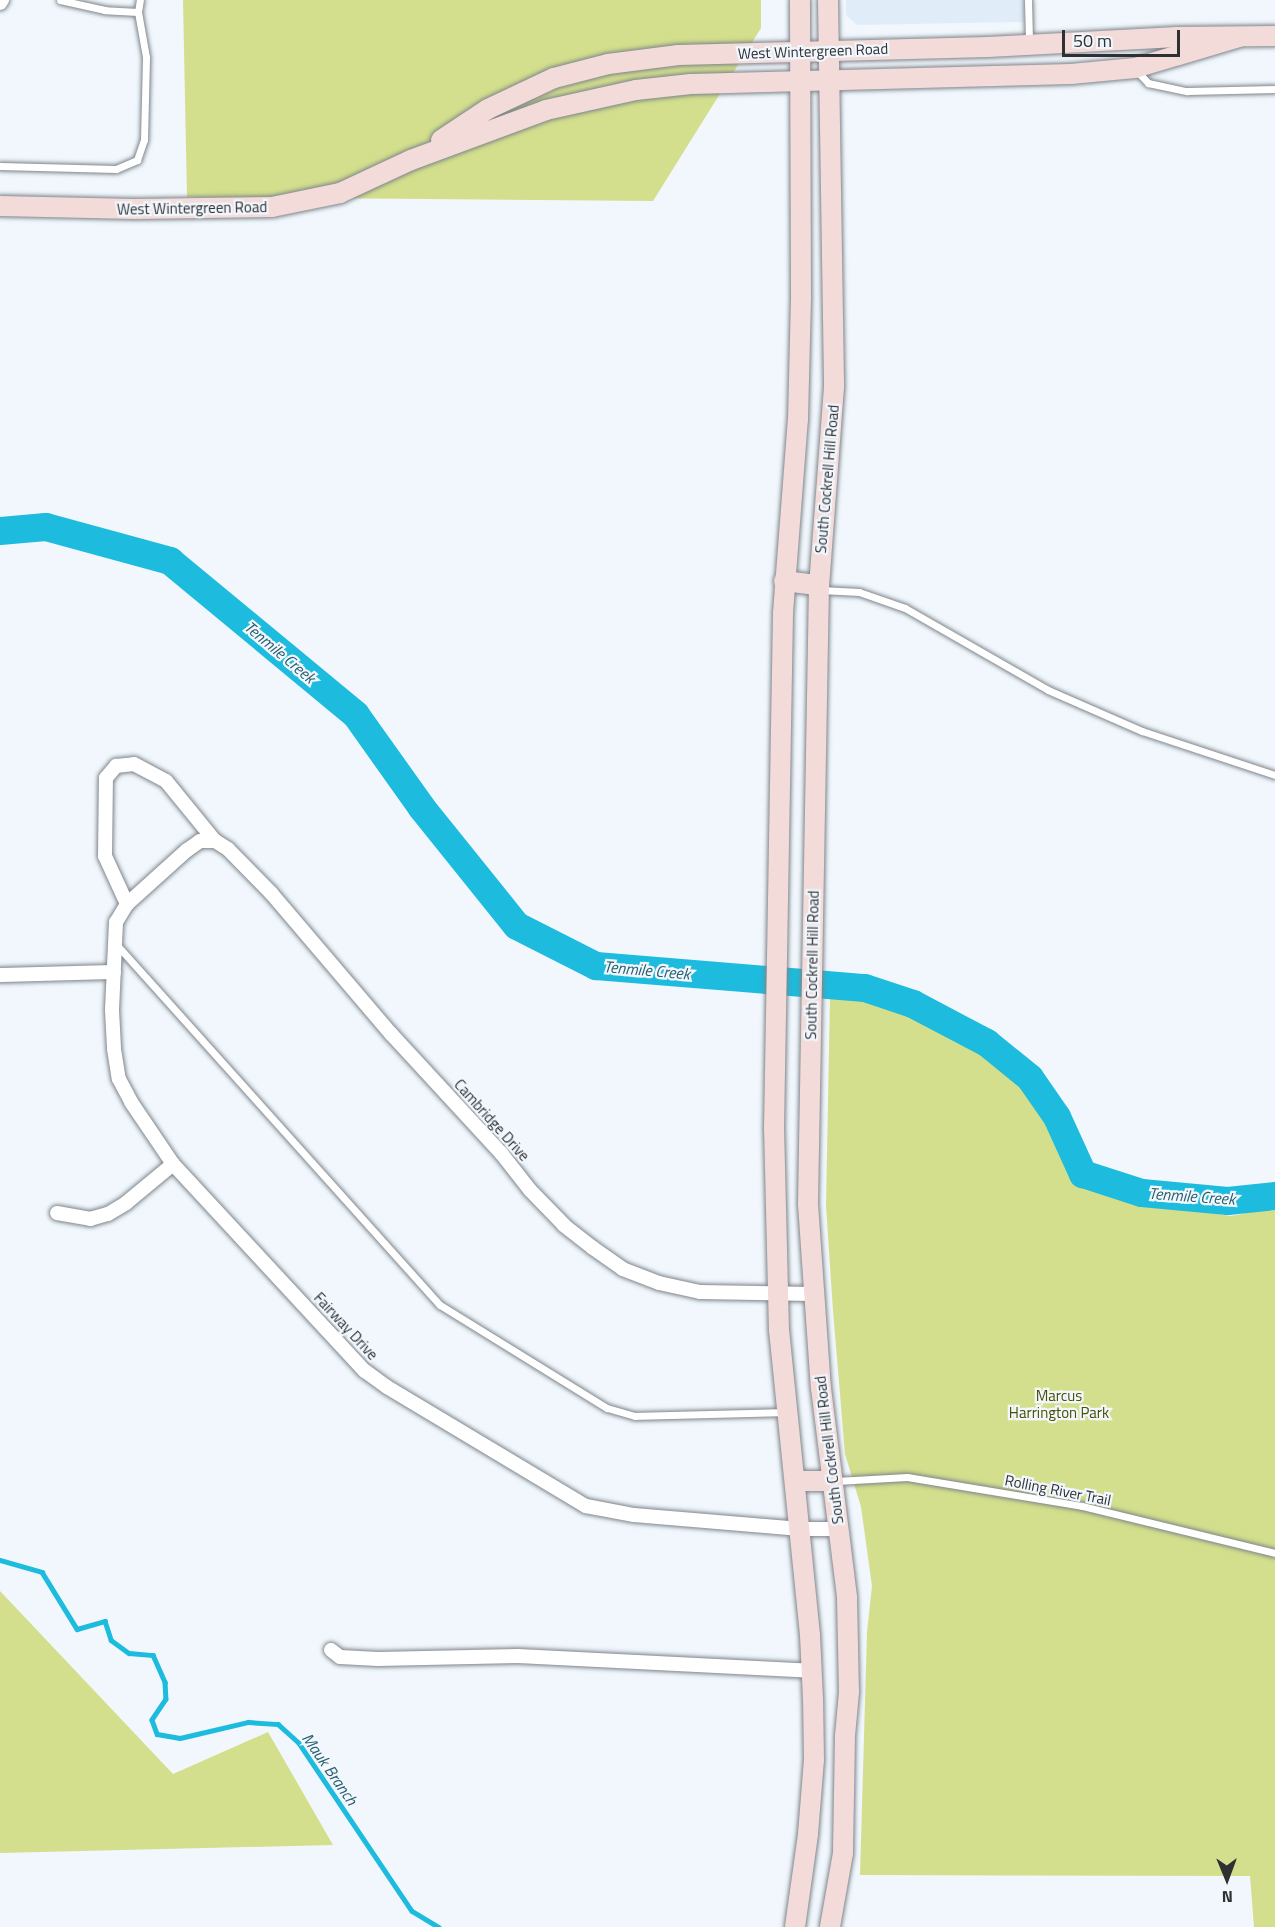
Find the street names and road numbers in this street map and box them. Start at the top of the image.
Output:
street label: West Wintergreen Road [738,39,888,63]
street label: West Wintergreen Road [117,198,267,218]
street label: South Cockrell Hill Road [812,404,842,554]
street label: South Cockrell Hill Road [802,890,822,1040]
street label: Cambridge Drive [451,1075,533,1165]
street label: Fairway Drive [310,1289,382,1363]
street label: South Cockrell Hill Road [811,1375,847,1525]
street label: Rolling River Trail [1003,1471,1113,1509]

